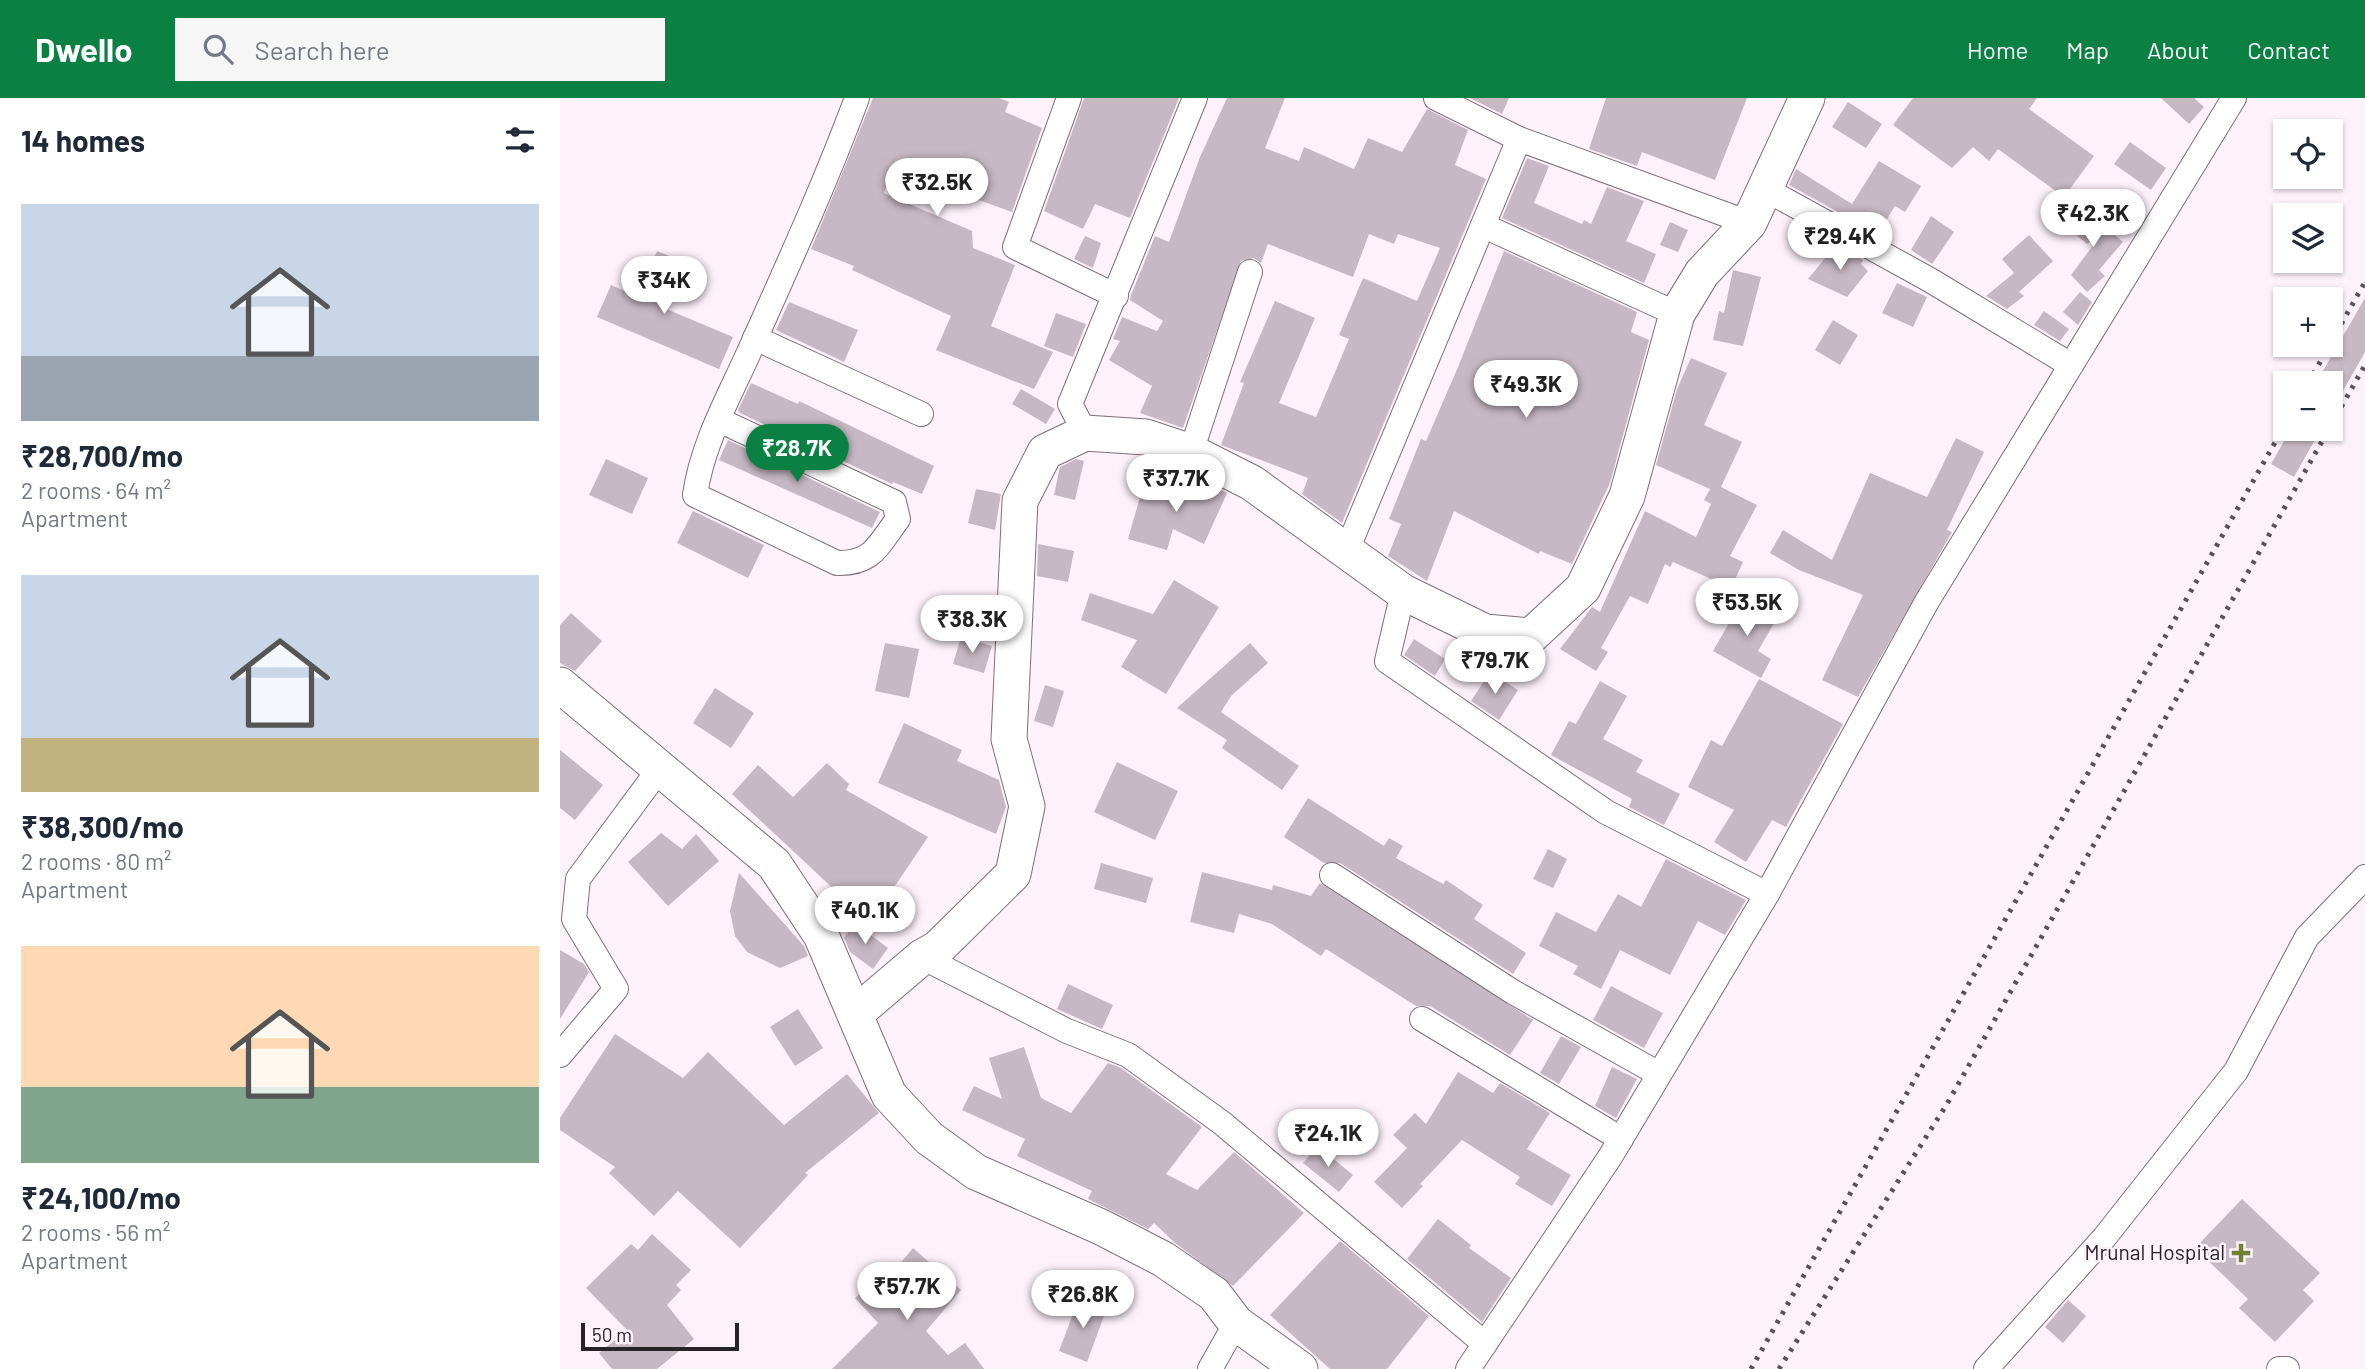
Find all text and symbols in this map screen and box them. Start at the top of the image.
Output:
search box [175,18,665,81]
text: Dwello [35,29,133,69]
icon: search [199,30,237,68]
text: Search here [255,34,390,65]
text: Home [1967,35,2028,64]
text: Map [2066,35,2109,64]
text: About [2147,35,2209,64]
text: Contact [2247,35,2330,64]
map controls [2273,119,2343,441]
button: locate [2273,119,2343,189]
icon: filters [501,121,539,159]
text: 14 homes [21,122,145,158]
pin: ₹32.5K [880,158,994,218]
text: ₹32.5K [901,167,973,195]
pin: ₹42.3K [2036,190,2150,249]
text: ₹42.3K [2057,198,2129,226]
button: layers [2273,203,2343,273]
pin: ₹29.4K [1783,212,1897,272]
text: ₹29.4K [1804,221,1876,249]
icon: home [217,249,343,375]
pin: ₹34K [623,256,705,316]
text: ₹34K [637,265,691,293]
button: + [2273,287,2343,357]
pin: ₹49.3K [1469,360,1583,420]
text: ₹49.3K [1490,369,1562,397]
button: − [2273,371,2343,441]
pin: ₹28.7K [740,424,854,484]
text: ₹28.7K [762,433,832,461]
text: ₹28,700/mo [21,437,183,473]
pin: ₹37.7K [1119,454,1233,514]
text: ₹37.7K [1142,463,1210,491]
text: 2 rooms · 64 m² [21,476,171,504]
text: Apartment [21,504,128,532]
pin: ₹53.5K [1690,578,1804,638]
text: ₹53.5K [1712,587,1782,615]
pin: ₹38.3K [915,596,1029,655]
text: ₹38.3K [936,604,1008,632]
icon: home [217,620,343,746]
pin: ₹79.7K [1438,636,1552,696]
text: ₹79.7K [1461,645,1529,673]
text: ₹38,300/mo [21,808,184,844]
text: 2 rooms · 80 m² [21,847,171,875]
text: Apartment [21,875,128,903]
pin: ₹40.1K [808,886,922,946]
text: ₹40.1K [831,895,899,923]
icon: home [217,991,343,1117]
pin: ₹24.1K [1271,1110,1385,1169]
text: ₹24.1K [1294,1118,1362,1146]
text: ₹24,100/mo [21,1179,181,1215]
text: 2 rooms · 56 m² [21,1218,170,1246]
place label: Mrunal Hospital [2085,1239,2225,1264]
marker: Mrunal Hospital [2231,1243,2251,1263]
text: Apartment [21,1246,128,1274]
pin: ₹57.7K [850,1262,964,1322]
pin: ₹26.8K [1026,1270,1140,1330]
text: ₹57.7K [873,1271,941,1299]
text: ₹26.8K [1047,1279,1119,1307]
scale bar [581,1320,738,1352]
text: 50 m [592,1323,632,1346]

